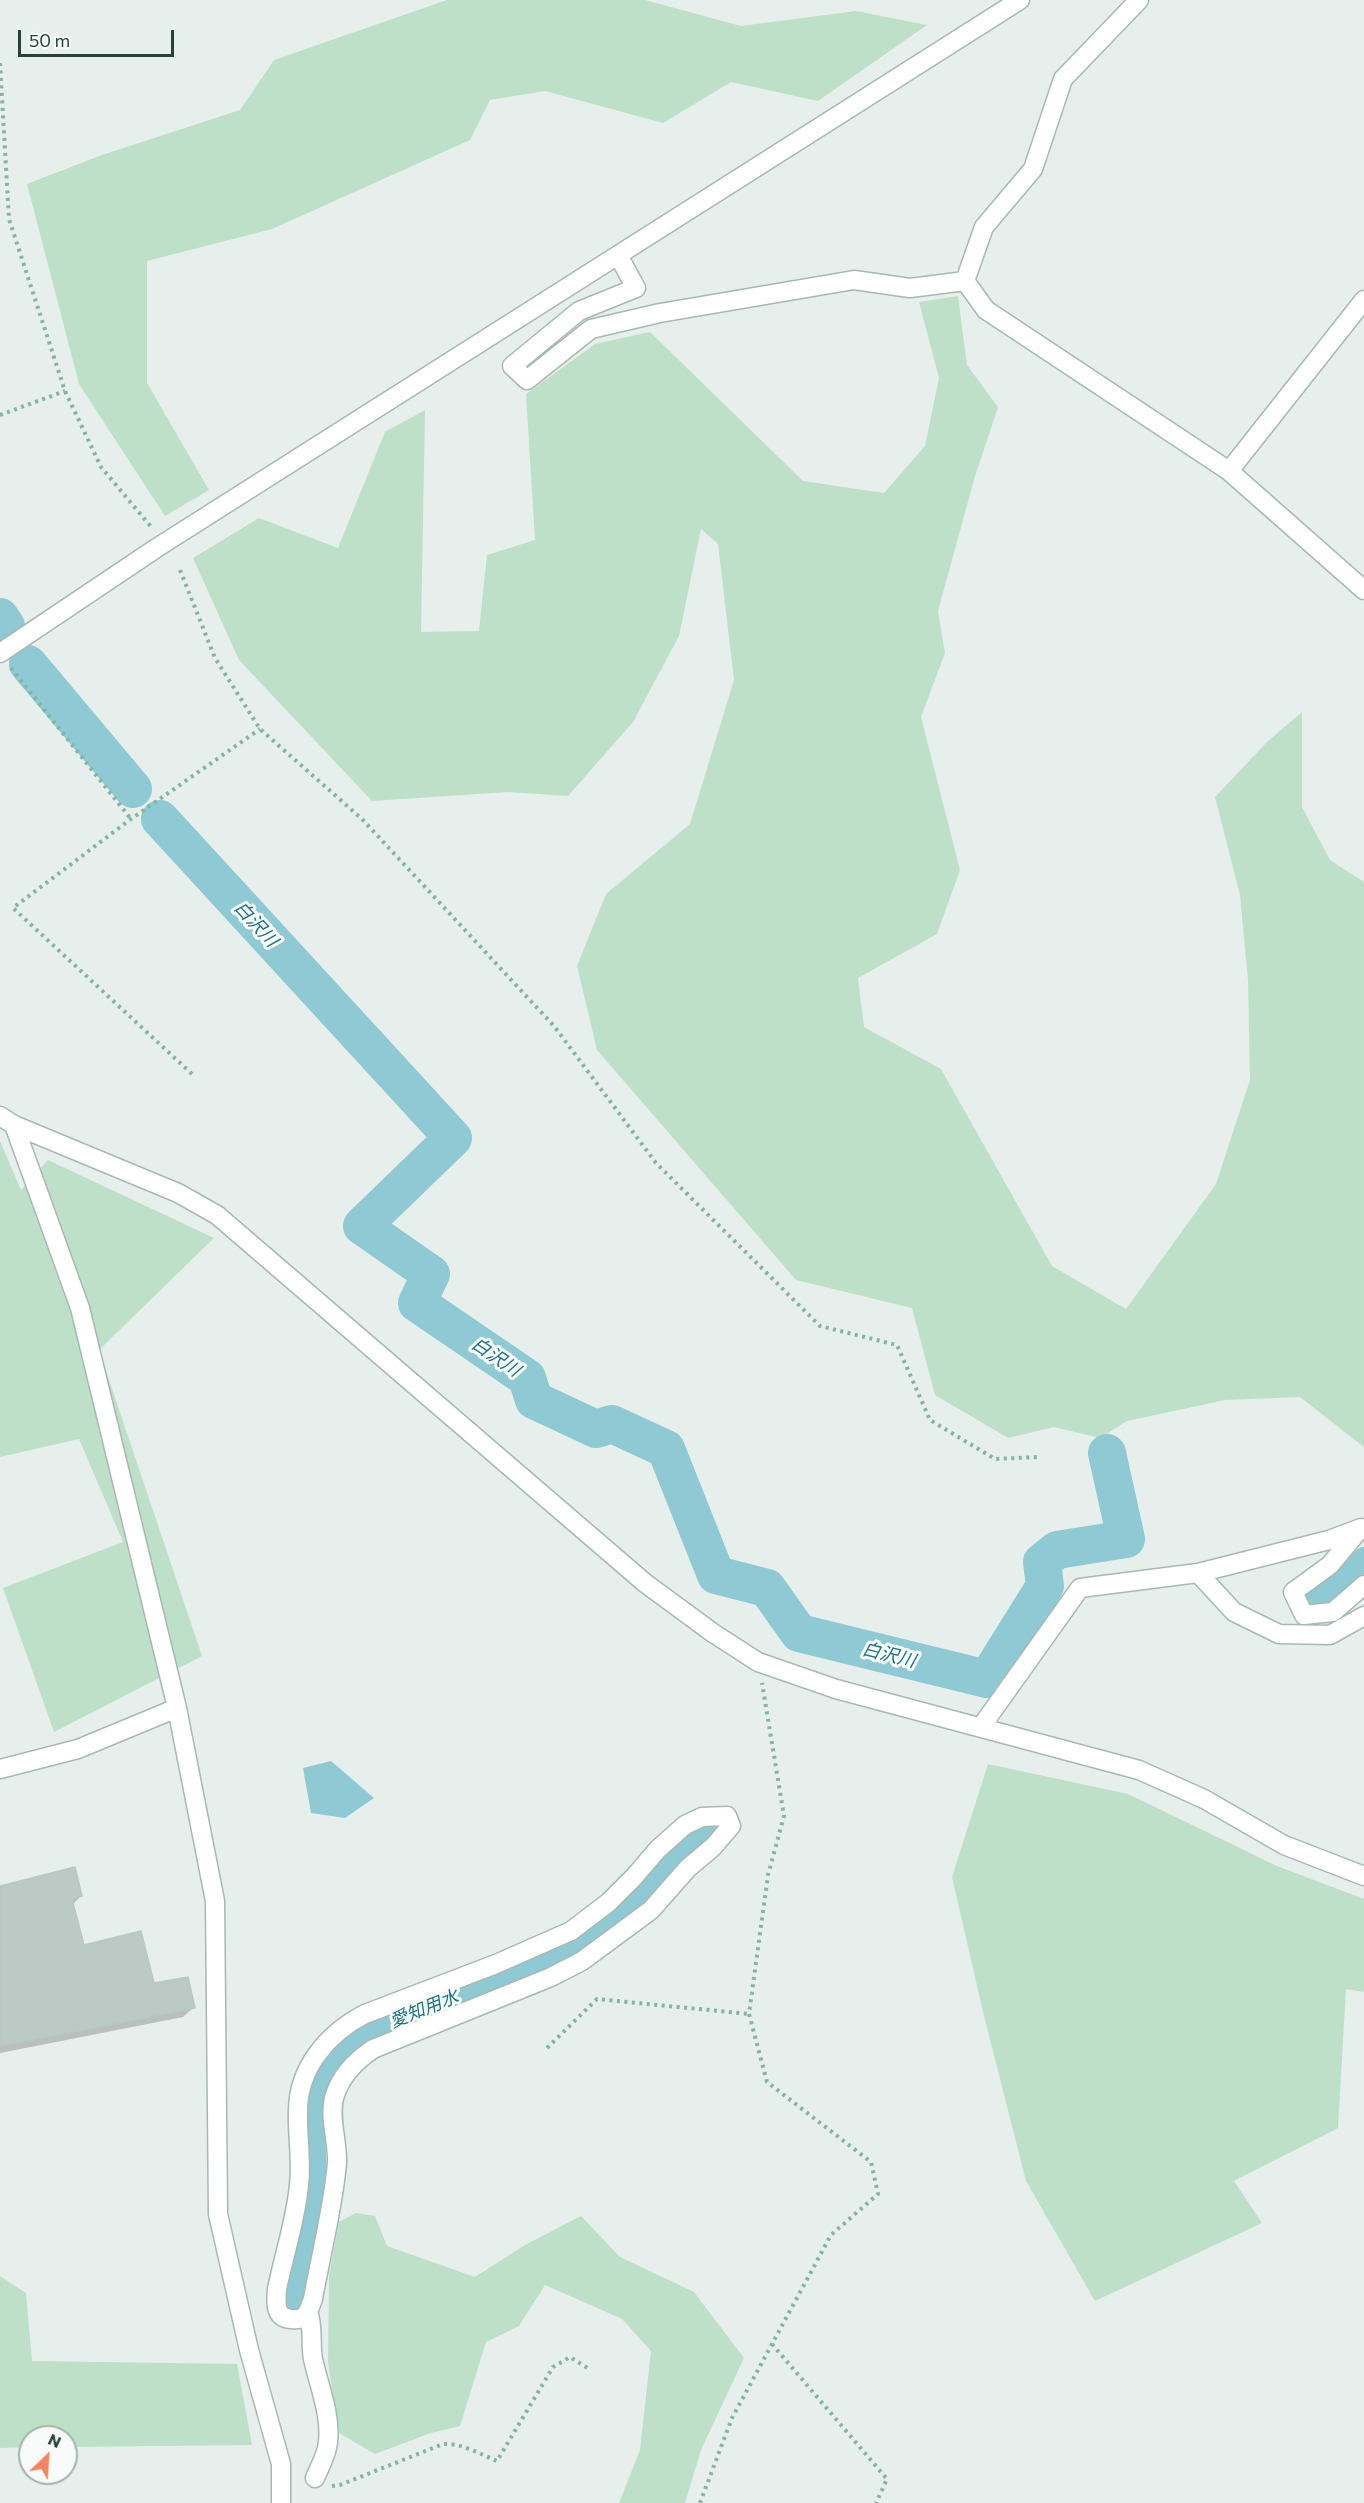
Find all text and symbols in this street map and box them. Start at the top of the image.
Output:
scale bar [21,18,177,56]
text: 50 m [29,29,70,51]
water label: 白沢川 [230,897,282,951]
water label: 白沢川 [468,1333,524,1381]
water label: 白沢川 [860,1638,918,1672]
water label: 愛知用水 [387,1986,461,2032]
north arrow [18,2425,78,2485]
text: N [46,2429,64,2451]

